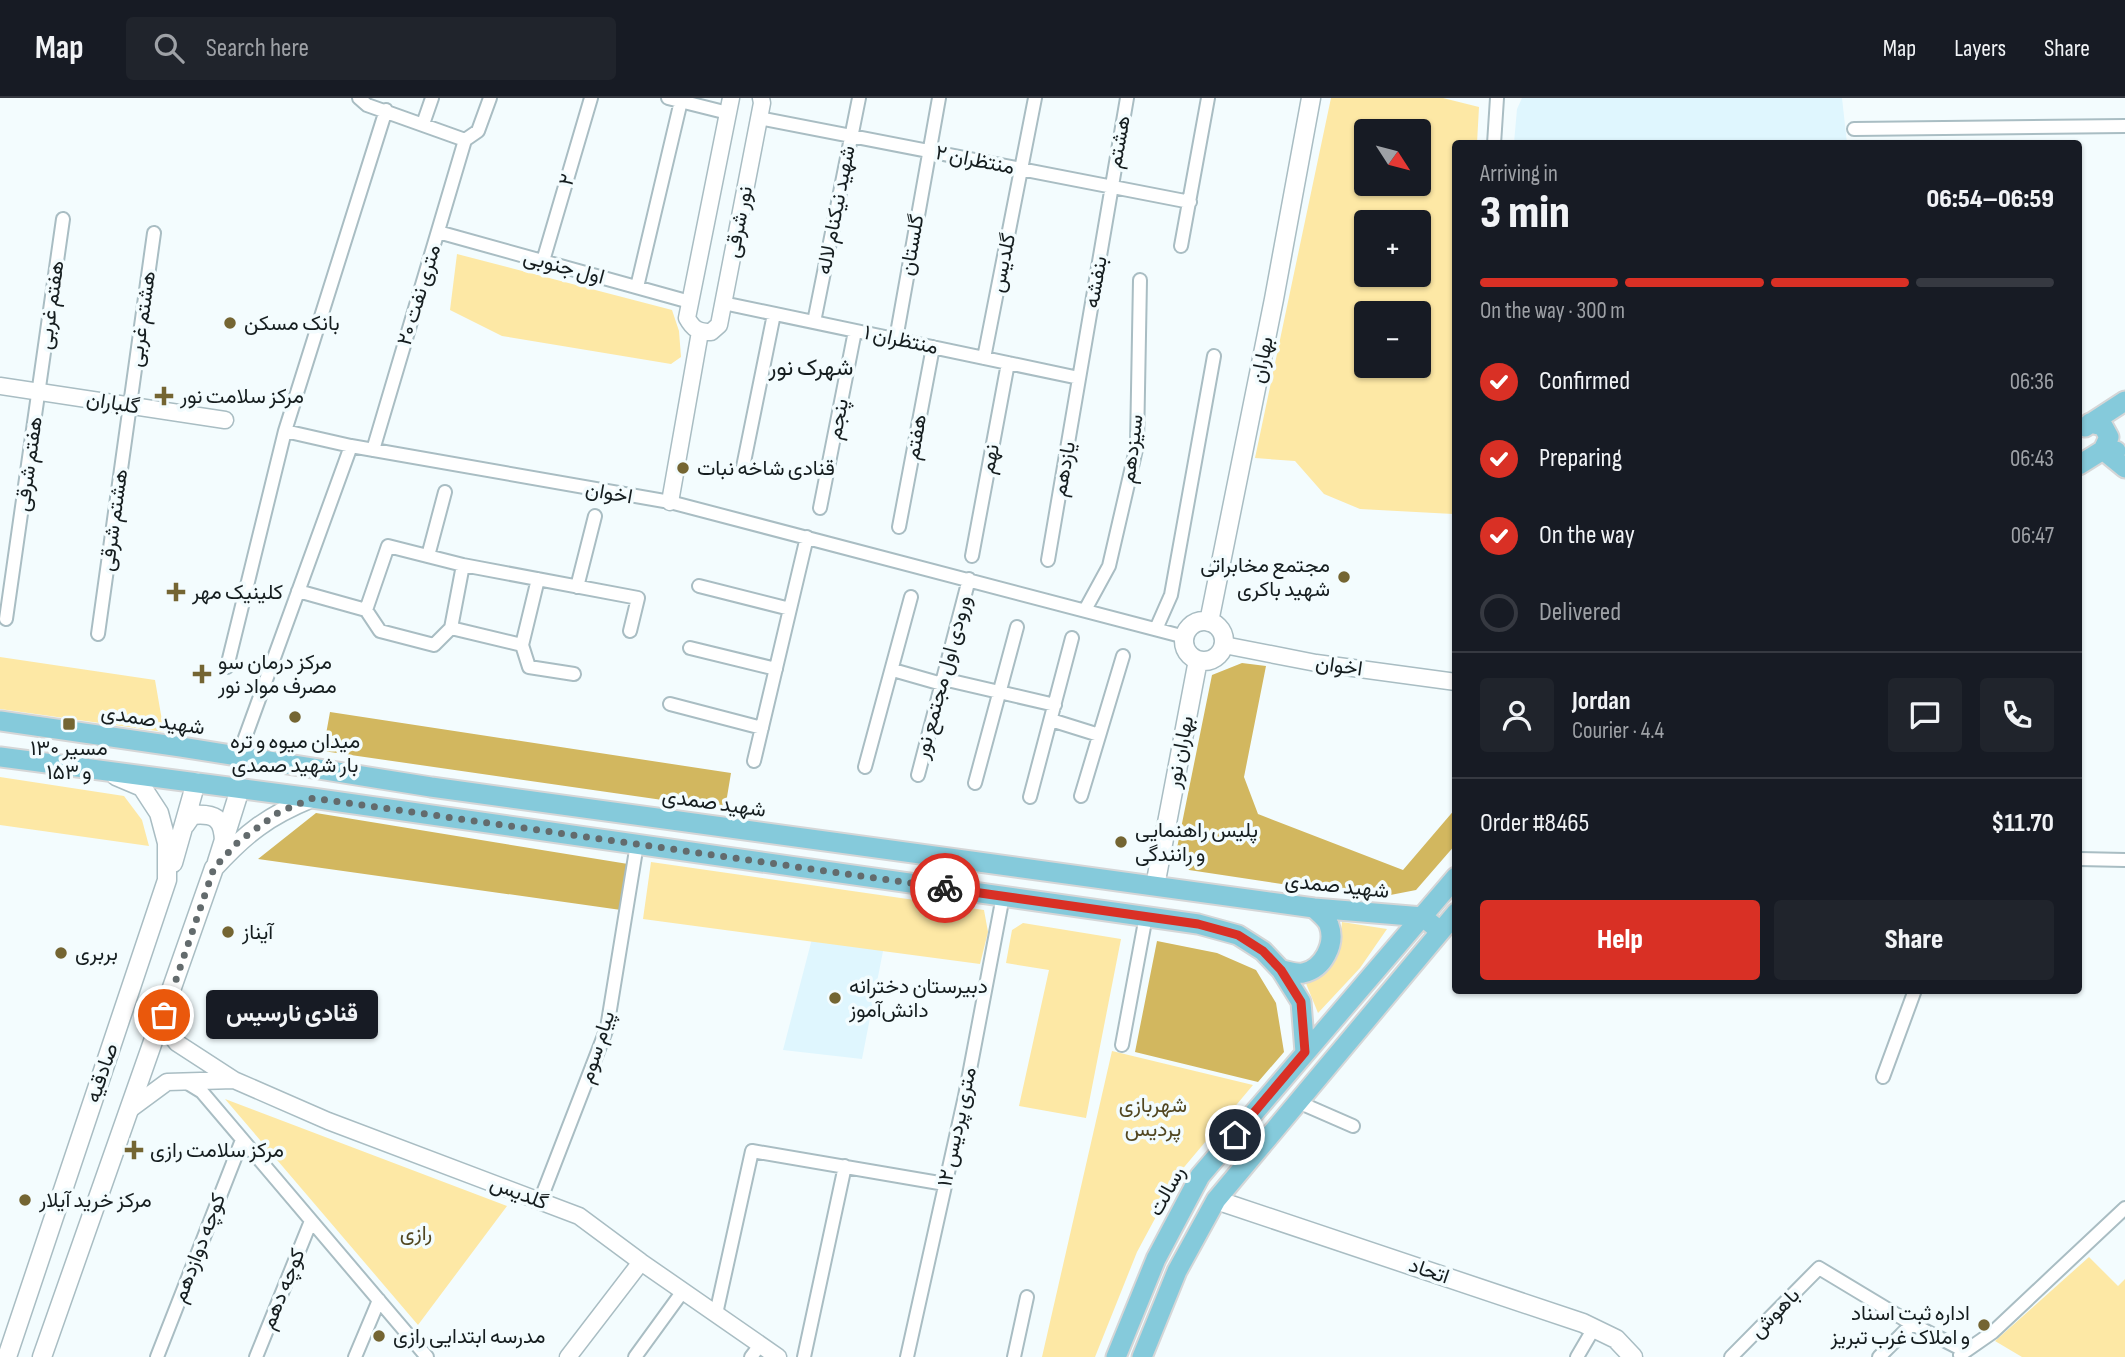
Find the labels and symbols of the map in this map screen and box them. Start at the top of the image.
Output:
street label: هشتم [1102,114,1137,171]
north arrow [1354,119,1432,196]
street label: منتظران ۲ [933,140,1017,180]
street label: شهید نیکنام لاله [811,143,862,277]
street label: ۲ [553,171,581,189]
street label: نور شرقی [720,184,758,260]
street label: گلستان [894,213,930,277]
street label: گلدیس [985,231,1021,295]
street label: ۲۰ متری نفت [392,242,446,348]
street label: اول جنوبی [521,244,607,290]
street label: بنفشه [1079,254,1113,310]
street label: هفتم غربی [32,259,71,351]
street label: هشتم غربی [123,269,162,369]
place label: بانک مسکن [244,311,340,336]
marker: بانک مسکن [222,315,238,331]
street label: منتظران ۱ [862,320,940,360]
street label: بهاران [1245,335,1279,385]
district label: شهرک نور [768,354,853,382]
place label: مرکز سلامت نور [179,384,304,409]
street label: گلباران [85,386,141,420]
marker: مرکز سلامت نور [154,386,174,406]
street label: پنجم [822,396,855,442]
street label: هفتم [900,412,933,462]
street label: سیزدهم [1115,413,1150,485]
street label: هفتم شرقی [10,415,49,513]
street label: یازدهم [1047,439,1082,499]
street label: نهم [975,442,1006,476]
place label: قنادی شاخه نبات [697,456,835,481]
marker: قنادی شاخه نبات [675,460,691,476]
street label: هشتم شرقی [94,467,135,573]
street label: اخوان [584,477,634,509]
place label: مجتمع مخابراتی شهید باکری [1200,553,1330,602]
marker: مجتمع مخابراتی شهید باکری [1336,569,1352,585]
place label: کلینیک مهر [191,580,283,605]
marker: کلینیک مهر [166,582,186,602]
street label: ورودی اول مجتمع نور [909,592,978,763]
place label: مرکز درمان سو مصرف مواد نور [217,650,337,699]
street label: اخوان [1314,650,1364,682]
marker: مرکز درمان سو مصرف مواد نور [192,664,212,684]
street label: شهید صمدی [99,699,207,741]
marker: میدان میوه و تره بار شهید صمدی [287,709,303,725]
street label: بهاران نور [1161,714,1199,791]
marker: مسیر ۱۳۰ و ۱۵۳ [61,716,77,732]
place label: میدان میوه و تره بار شهید صمدی [230,729,360,778]
place label: مسیر ۱۳۰ و ۱۵۳ [30,736,108,785]
street label: شهید صمدی [660,783,768,823]
place label: پلیس راهنمایی و رانندگی [1135,818,1258,867]
marker: پلیس راهنمایی و رانندگی [1113,834,1129,850]
courier [910,853,980,923]
street label: شهید صمدی [1284,868,1390,904]
place label: آیناز [241,920,275,945]
marker: آیناز [220,924,236,940]
place label: بربری [75,941,118,966]
marker: بربری [53,945,69,961]
place label: دبیرستان دخترانه دانش‌آموز [848,974,988,1023]
pin [134,985,194,1045]
callout: قنادی نارسیس [206,990,378,1040]
marker: دبیرستان دخترانه دانش‌آموز [827,990,843,1006]
street label: پیام سوم [574,1008,621,1087]
street label: صادقیه [80,1040,124,1106]
street label: ۱۲ متری پردیس [932,1065,983,1189]
park label: شهربازی پردیس [1119,1093,1187,1143]
pin [1205,1105,1265,1165]
place label: مرکز سلامت رازی [150,1138,284,1163]
marker: مرکز سلامت رازی [124,1140,144,1160]
street label: رسالت [1143,1162,1191,1220]
street label: گلدیس [487,1171,551,1215]
place label: مرکز خرید آیلار [38,1188,152,1213]
street label: کوچه دوازدهم [167,1190,232,1306]
marker: مرکز خرید آیلار [17,1192,33,1208]
park label: رازی [400,1221,432,1246]
street label: کوچه دهم [256,1245,311,1333]
street label: اتحاد [1405,1252,1453,1290]
street label: باهوش [1745,1283,1805,1343]
place label: اداره ثبت اسناد و املاک غرب تبریز [1830,1301,1970,1350]
marker: اداره ثبت اسناد و املاک غرب تبریز [1976,1317,1992,1333]
place label: مدرسه ابتدایی رازی [393,1324,545,1349]
marker: مدرسه ابتدایی رازی [371,1328,387,1344]

